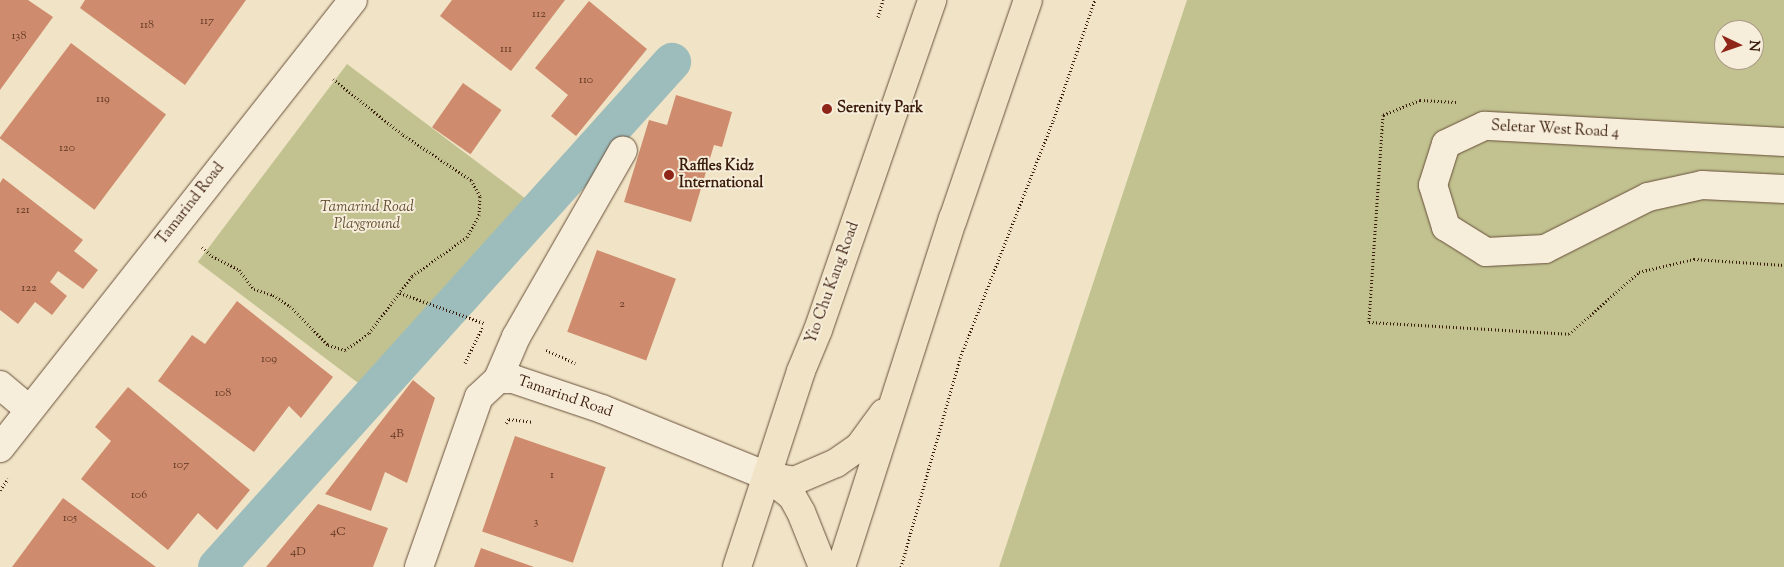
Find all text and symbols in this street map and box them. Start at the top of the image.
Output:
house number: 112 [532,8,546,22]
house number: 117 [200,15,214,29]
house number: 118 [140,19,154,33]
north arrow [1714,20,1764,70]
house number: 138 [12,30,26,44]
text: N [1743,40,1763,52]
house number: 111 [500,43,512,57]
house number: 110 [579,74,593,88]
house number: 119 [96,93,110,107]
place label: Serenity Park [837,100,923,118]
marker: Serenity Park [821,103,833,115]
street label: Seletar West Road 4 [1490,118,1620,142]
house number: 120 [59,142,75,156]
place label: Raffles Kidz International [679,157,763,192]
street label: Tamarind Road [153,159,229,249]
marker: Raffles Kidz International [663,169,675,181]
park label: Tamarind Road Playground [320,198,414,233]
house number: 121 [16,204,30,218]
street label: Yio Chu Kang Road [803,220,863,346]
house number: 122 [21,282,37,296]
house number: 2 [619,298,625,312]
house number: 109 [261,353,277,367]
street label: Tamarind Road [515,372,615,422]
house number: 108 [215,387,231,401]
house number: 4B [390,428,404,442]
house number: 107 [173,459,189,473]
house number: 1 [550,469,554,483]
house number: 106 [131,489,147,503]
house number: 105 [63,512,77,526]
house number: 3 [534,516,538,530]
house number: 4C [330,526,346,540]
house number: 4D [290,546,306,560]

